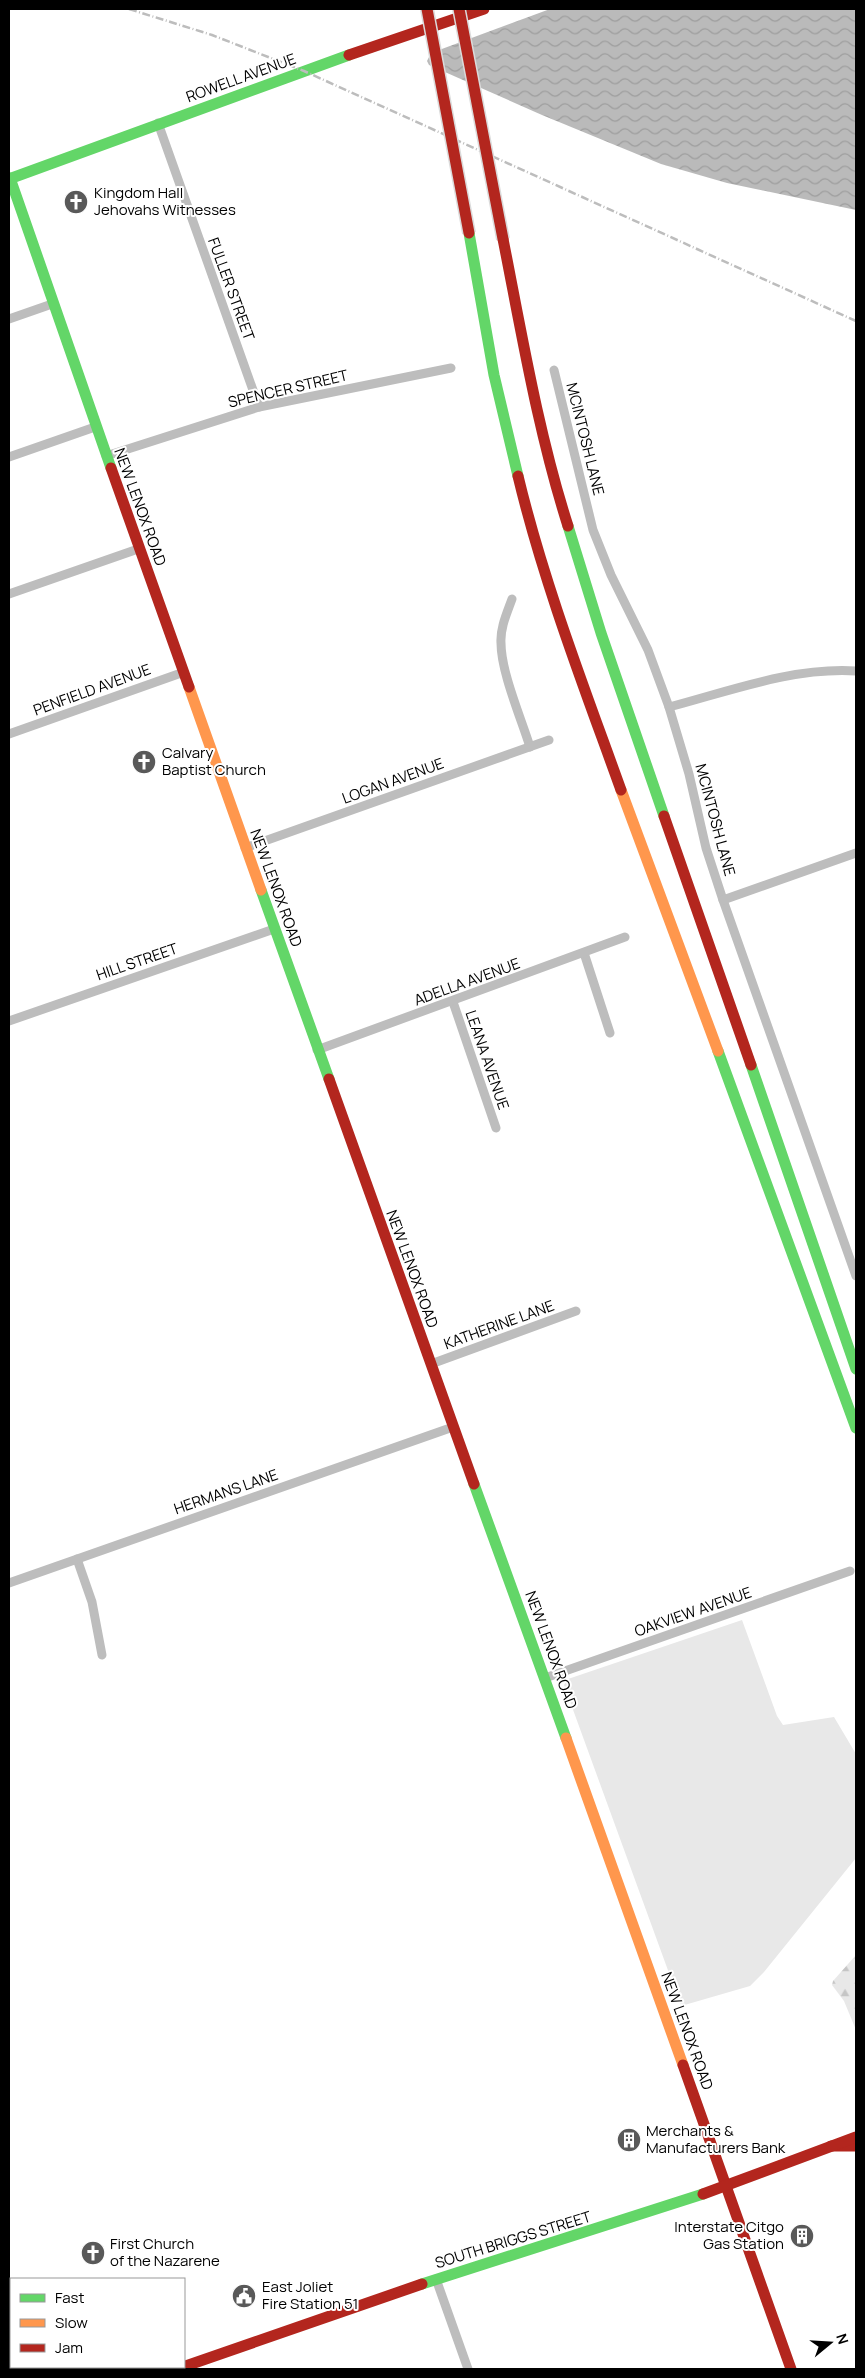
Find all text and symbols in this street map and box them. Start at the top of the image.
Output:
street label: ROWELL AVENUE [183,48,299,107]
place label: Kingdom Hall Jehovahs Witnesses [94,182,236,220]
church icon: Kingdom Hall Jehovahs Witnesses [63,189,89,215]
street label: FULLER STREET [203,234,260,343]
street label: SPENCER STREET [226,364,350,413]
street label: MCINTOSH LANE [561,380,610,497]
street label: NEW LENOX ROAD [109,445,172,569]
street label: PENFIELD AVENUE [30,659,154,721]
place label: Calvary Baptist Church [162,742,266,780]
church icon: Calvary Baptist Church [131,749,157,775]
street label: LOGAN AVENUE [339,752,447,809]
street label: MCINTOSH LANE [690,761,741,878]
street label: NEW LENOX ROAD [245,826,308,950]
street label: HILL STREET [93,938,181,985]
street label: ADELLA AVENUE [411,953,523,1010]
street label: LEANA AVENUE [461,1007,514,1112]
street label: NEW LENOX ROAD [381,1207,444,1331]
street label: KATHERINE LANE [441,1295,557,1354]
street label: HERMANS LANE [171,1464,281,1519]
street label: OAKVIEW AVENUE [632,1582,754,1641]
street label: NEW LENOX ROAD [520,1588,583,1712]
street label: NEW LENOX ROAD [656,1969,719,2093]
place label: Merchants & Manufacturers Bank [646,2120,786,2158]
building icon: Merchants & Manufacturers Bank [616,2127,642,2153]
street label: SOUTH BRIGGS STREET [432,2206,593,2273]
place label: Interstate Citgo Gas Station [674,2216,784,2254]
building icon: Interstate Citgo Gas Station [789,2223,815,2249]
place label: First Church of the Nazarene [110,2233,220,2271]
church icon: First Church of the Nazarene [80,2240,106,2266]
place label: East Joliet Fire Station 51 [262,2276,358,2314]
legend [10,2278,185,2368]
public building icon: East Joliet Fire Station 51 [231,2283,257,2309]
text: Fast [55,2287,84,2308]
text: Slow [55,2312,88,2333]
north arrow [805,2318,855,2368]
text: N [832,2331,853,2347]
text: Jam [55,2337,83,2358]

